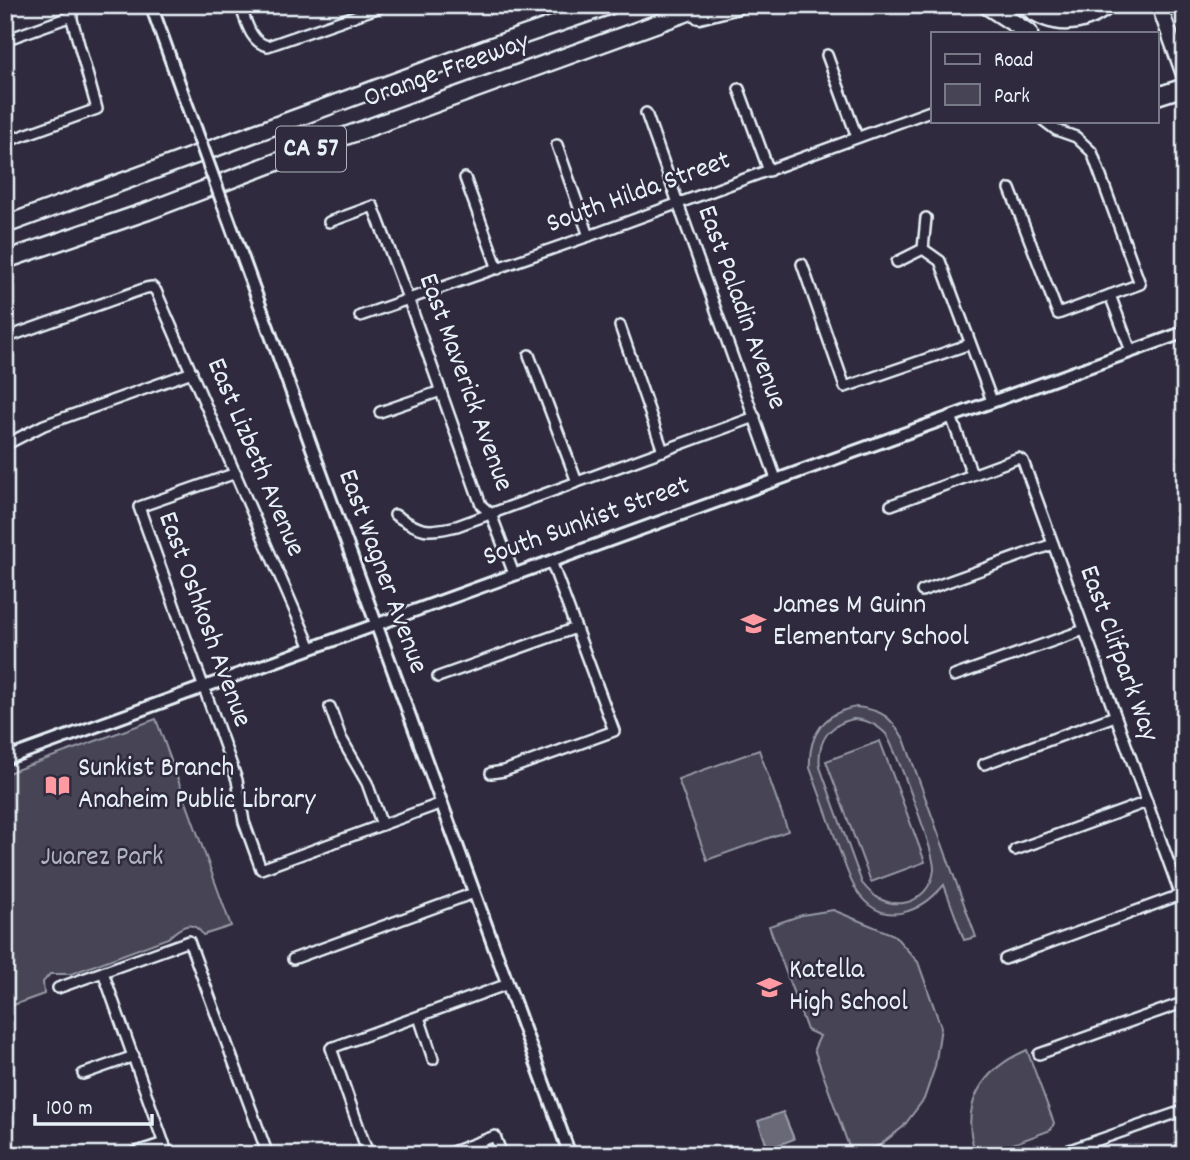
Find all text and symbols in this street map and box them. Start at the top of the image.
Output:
street label: Orange Freeway [359,23,536,120]
legend [931,32,1158,122]
text: Road [994,47,1033,77]
text: Park [994,83,1030,113]
road number: CA 57 [276,126,346,172]
street label: South Hilda Street [541,142,737,246]
street label: East Paladin Avenue [685,201,795,415]
street label: East Maverick Avenue [406,268,522,498]
street label: East Lizbeth Avenue [194,353,314,563]
street label: East Wagner Avenue [326,464,436,680]
street label: South Sunkist Street [478,467,696,579]
street label: East Oshkosh Avenue [145,507,261,733]
street label: East Clifpark Way [1067,560,1168,748]
place label: James M Guinn Elementary School [773,587,969,659]
school or university icon: James M Guinn Elementary School [739,609,767,637]
place label: Sunkist Branch Anaheim Public Library [78,750,316,822]
library icon: Sunkist Branch Anaheim Public Library [44,772,72,800]
park label: Juarez Park [41,839,163,879]
place label: Katella High School [789,952,908,1024]
school or university icon: Katella High School [755,974,783,1002]
scale bar [35,1083,152,1127]
text: 100 m [46,1095,93,1125]

